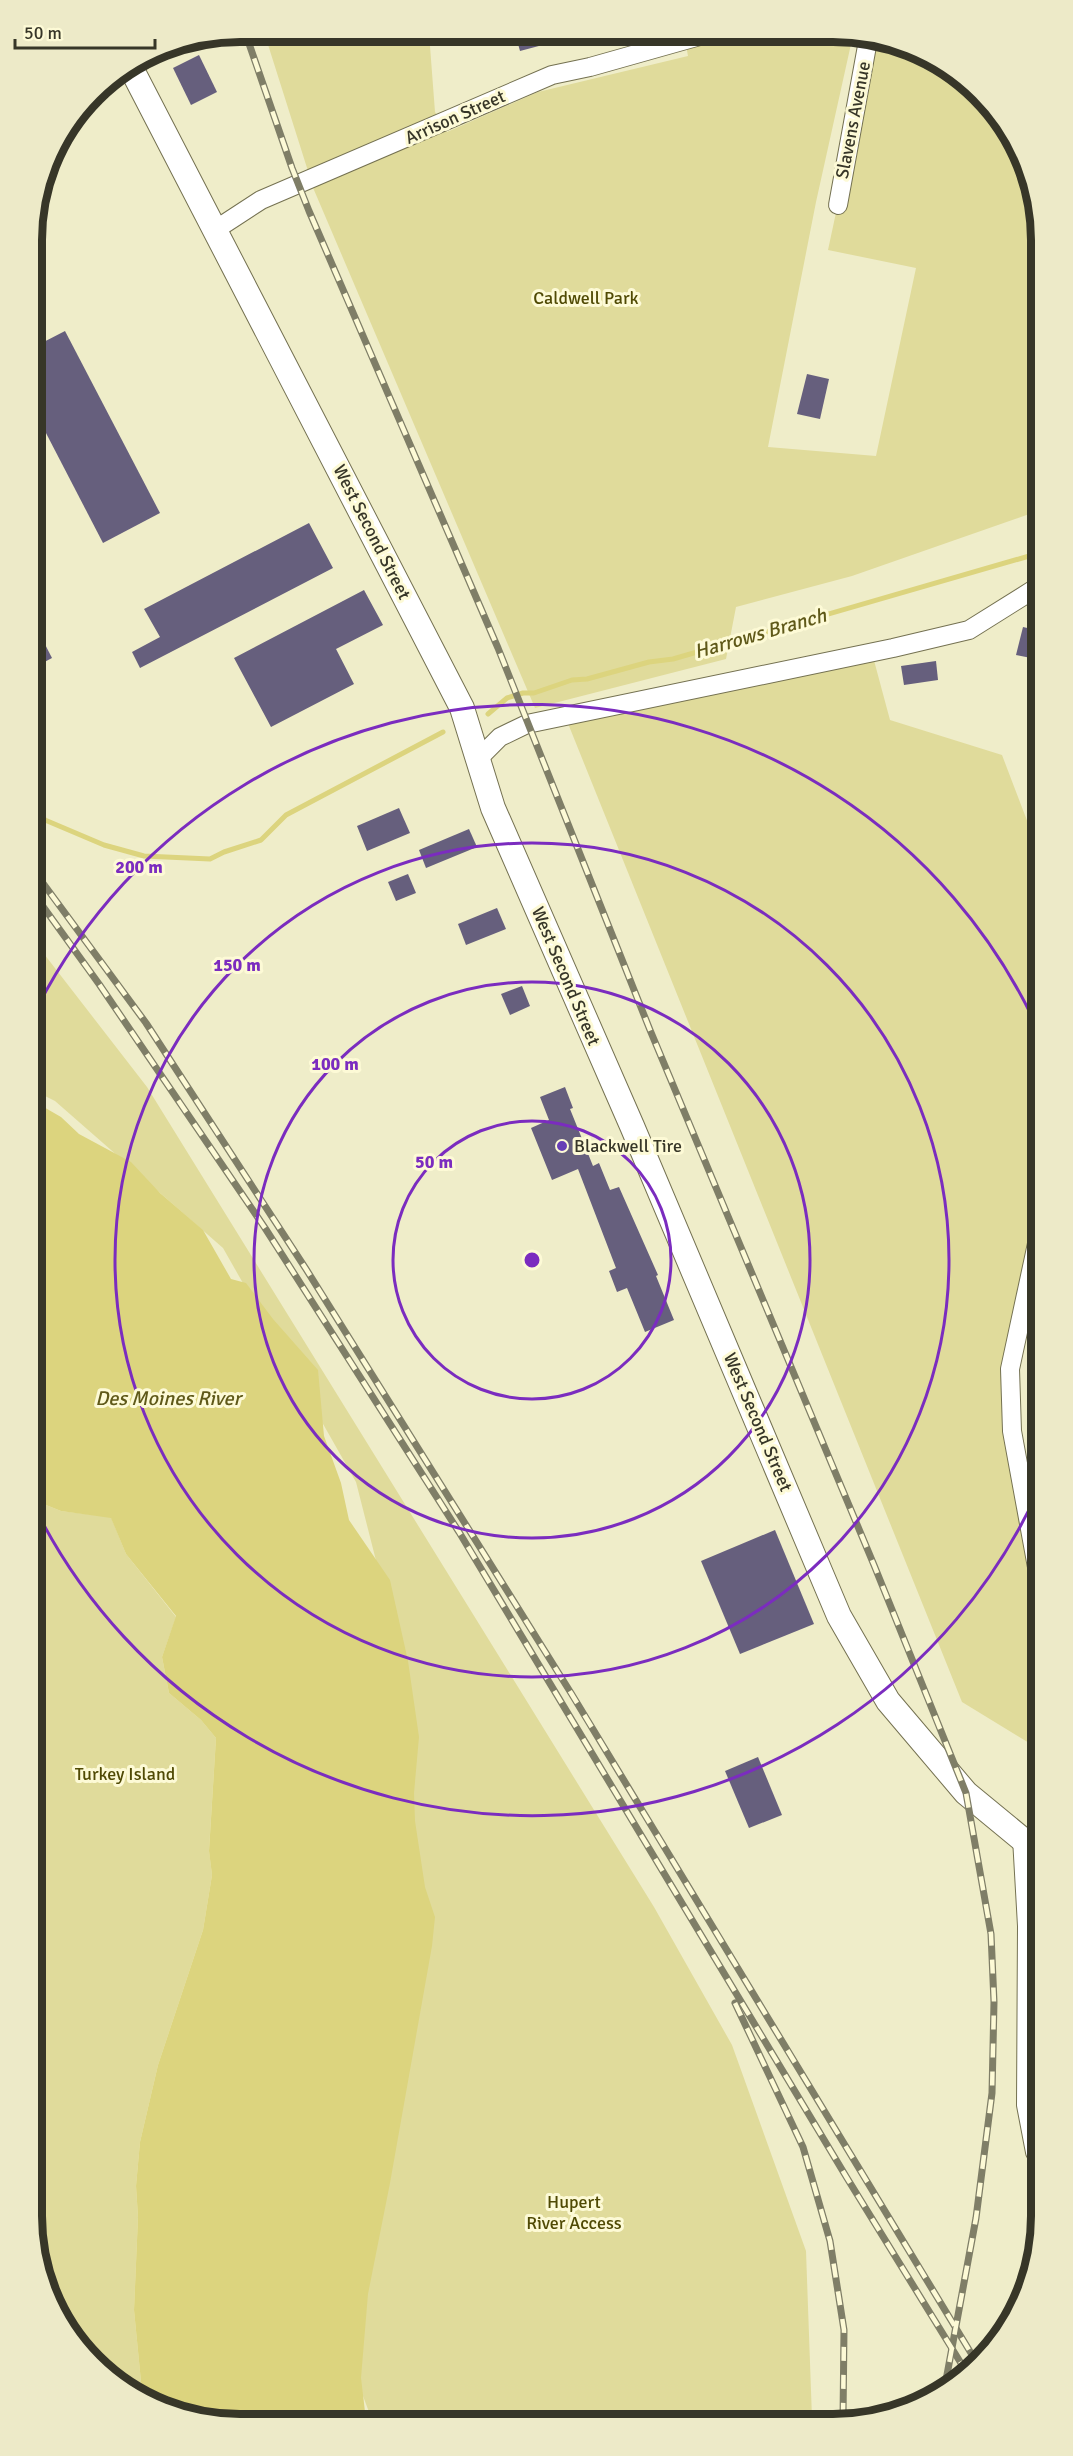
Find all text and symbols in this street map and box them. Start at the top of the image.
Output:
scale bar [15,12,154,50]
text: 50 m [24,22,62,44]
street label: Slavens Avenue [831,59,875,181]
street label: Arrison Street [401,85,509,149]
park label: Caldwell Park [533,287,639,309]
street label: West Second Street [328,461,416,603]
water label: Harrows Branch [691,602,830,664]
text: 200 m [115,856,163,878]
street label: West Second Street [527,903,605,1049]
text: 150 m [213,954,261,976]
text: 100 m [311,1053,359,1075]
place label: Blackwell Tire [574,1135,682,1157]
marker: Blackwell Tire [555,1139,569,1153]
text: 50 m [415,1151,453,1173]
centre of rings [522,1250,542,1270]
street label: West Second Street [719,1349,797,1495]
water label: Des Moines River [95,1386,243,1411]
park label: Turkey Island [75,1763,175,1785]
park label: Hupert River Access [526,2191,622,2234]

